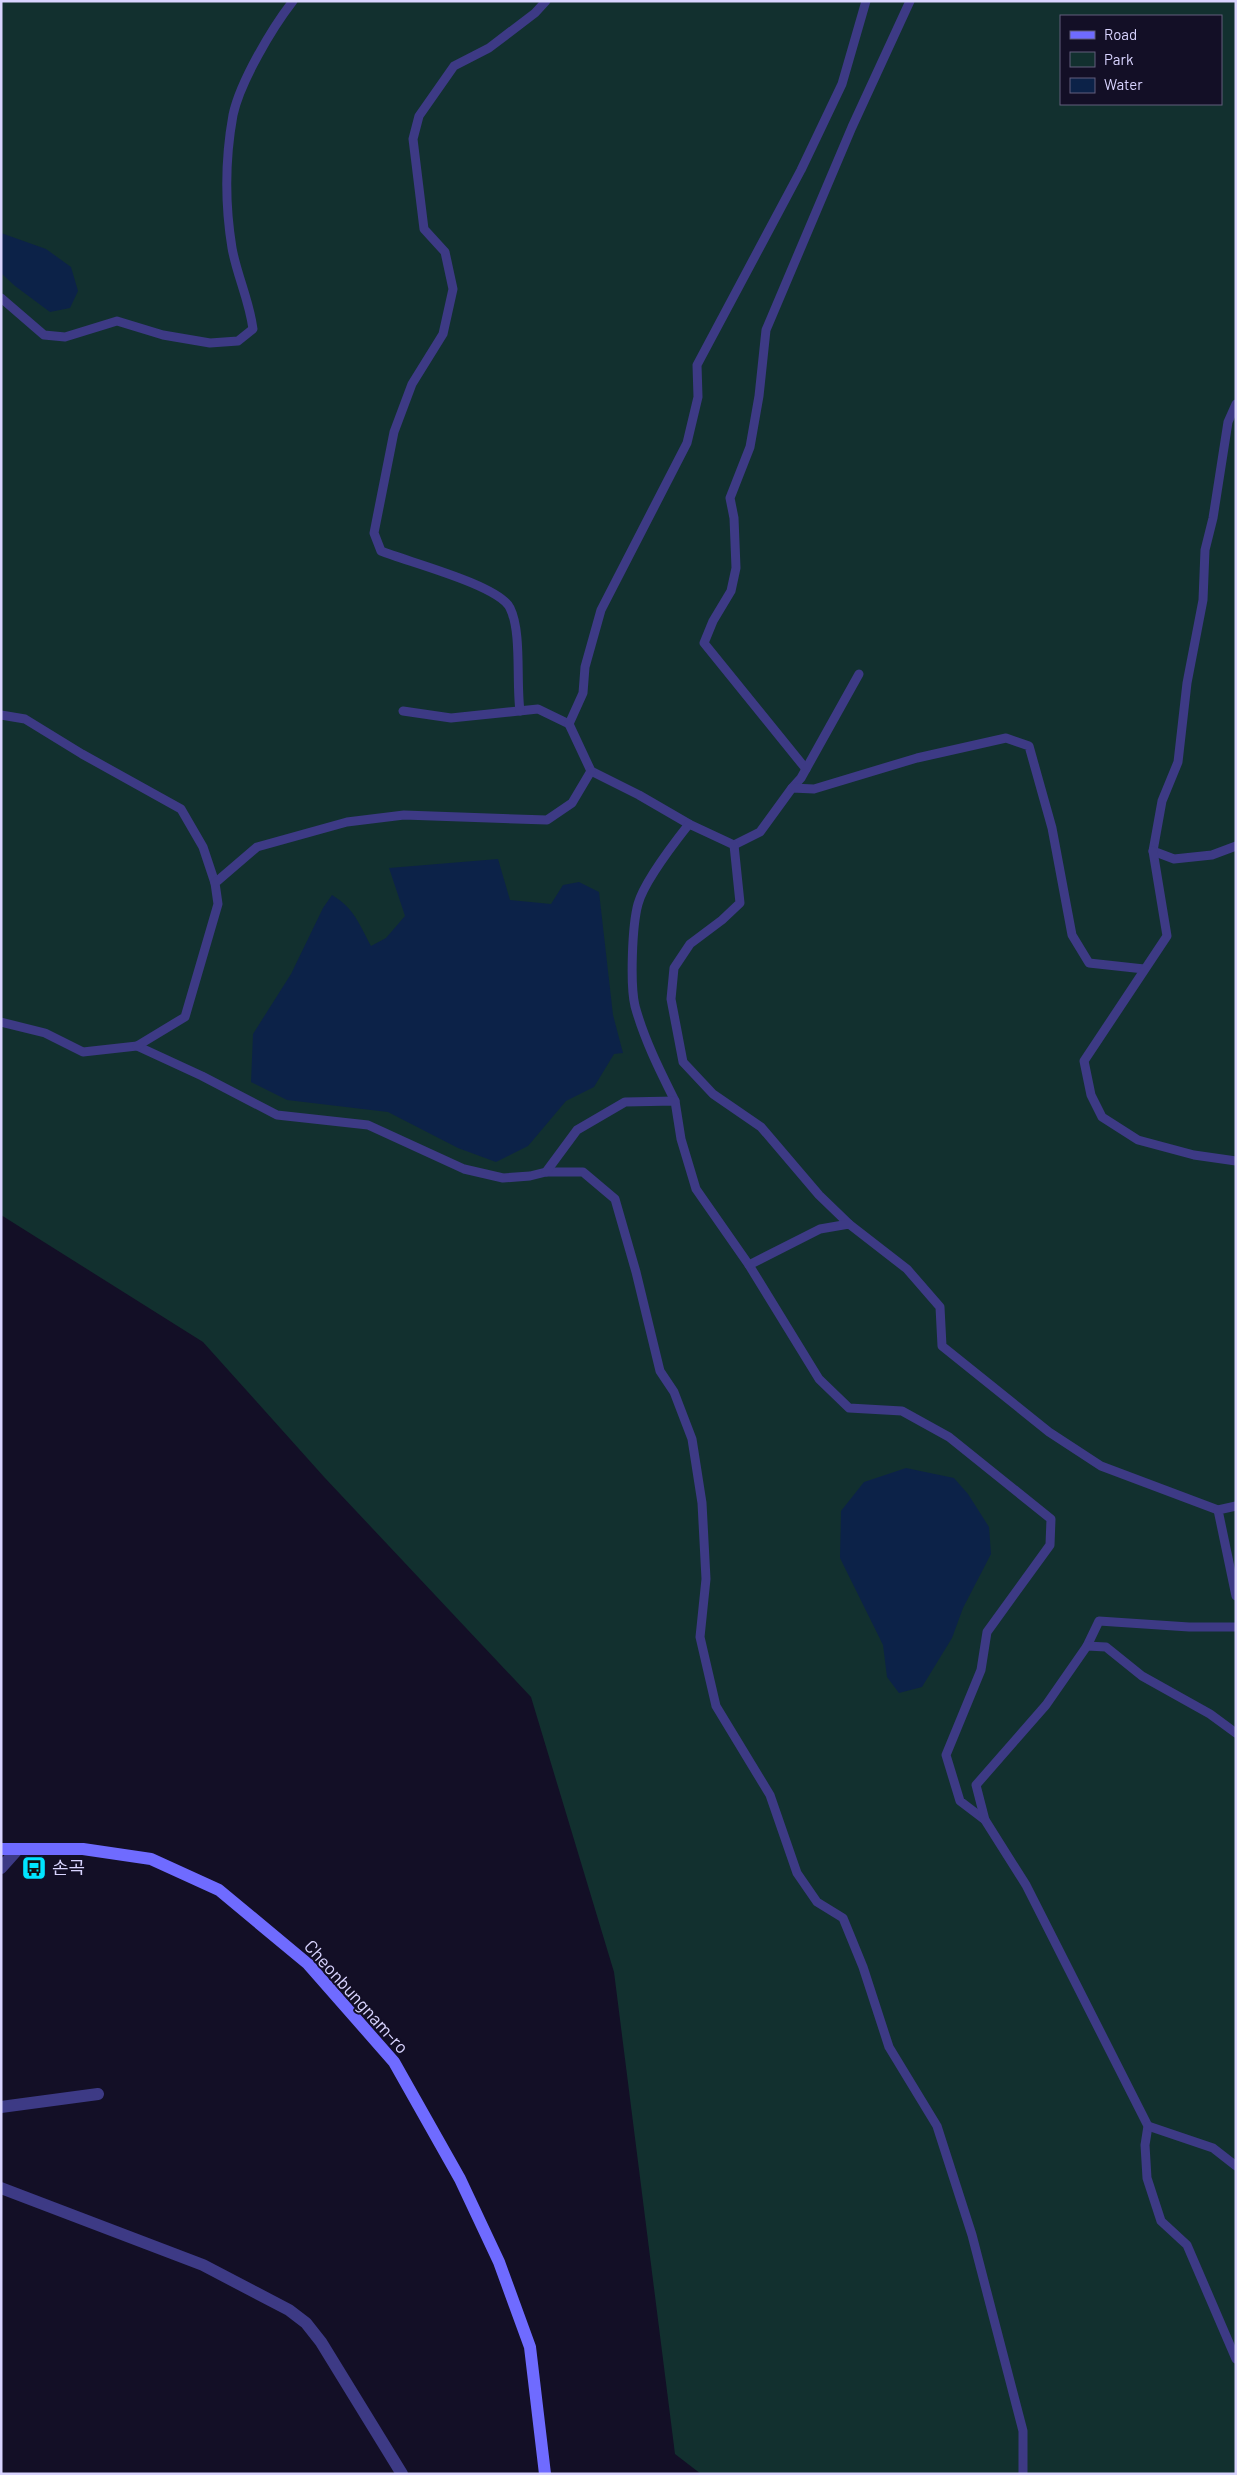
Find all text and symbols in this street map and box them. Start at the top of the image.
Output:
legend [1060,15,1222,105]
text: Road [1104,25,1137,43]
text: Park [1104,50,1134,68]
text: Water [1104,75,1143,93]
bus stop icon: 손곡 [21,1855,47,1881]
place label: 손곡 [52,1856,85,1878]
street label: Cheonbungnam-ro [300,1935,414,2058]

